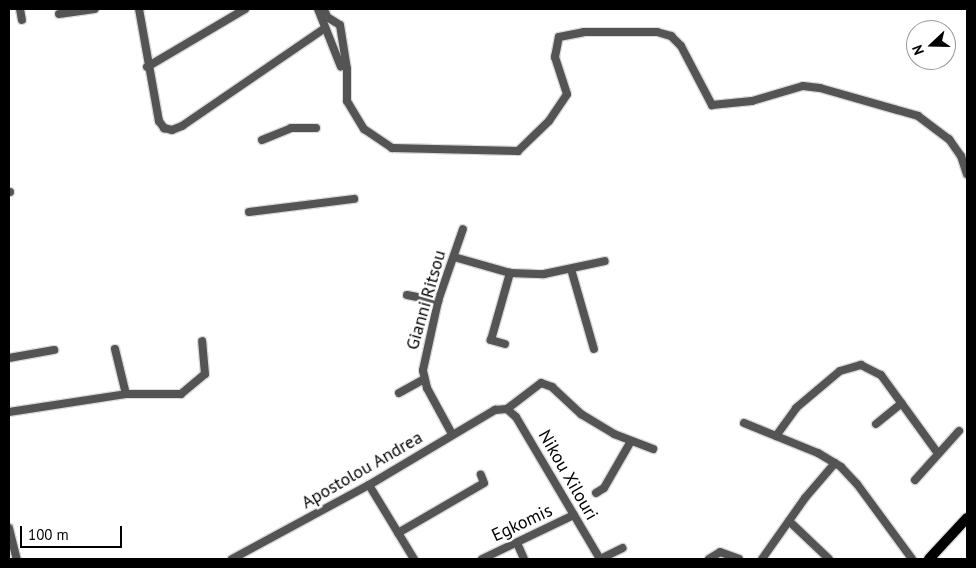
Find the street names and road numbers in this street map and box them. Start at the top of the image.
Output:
street label: Gianni Ritsou [401,248,451,352]
street label: Apostolou Andrea [297,426,427,514]
street label: Nikou Xilouri [533,426,603,524]
street label: Egkomis [488,500,556,546]

